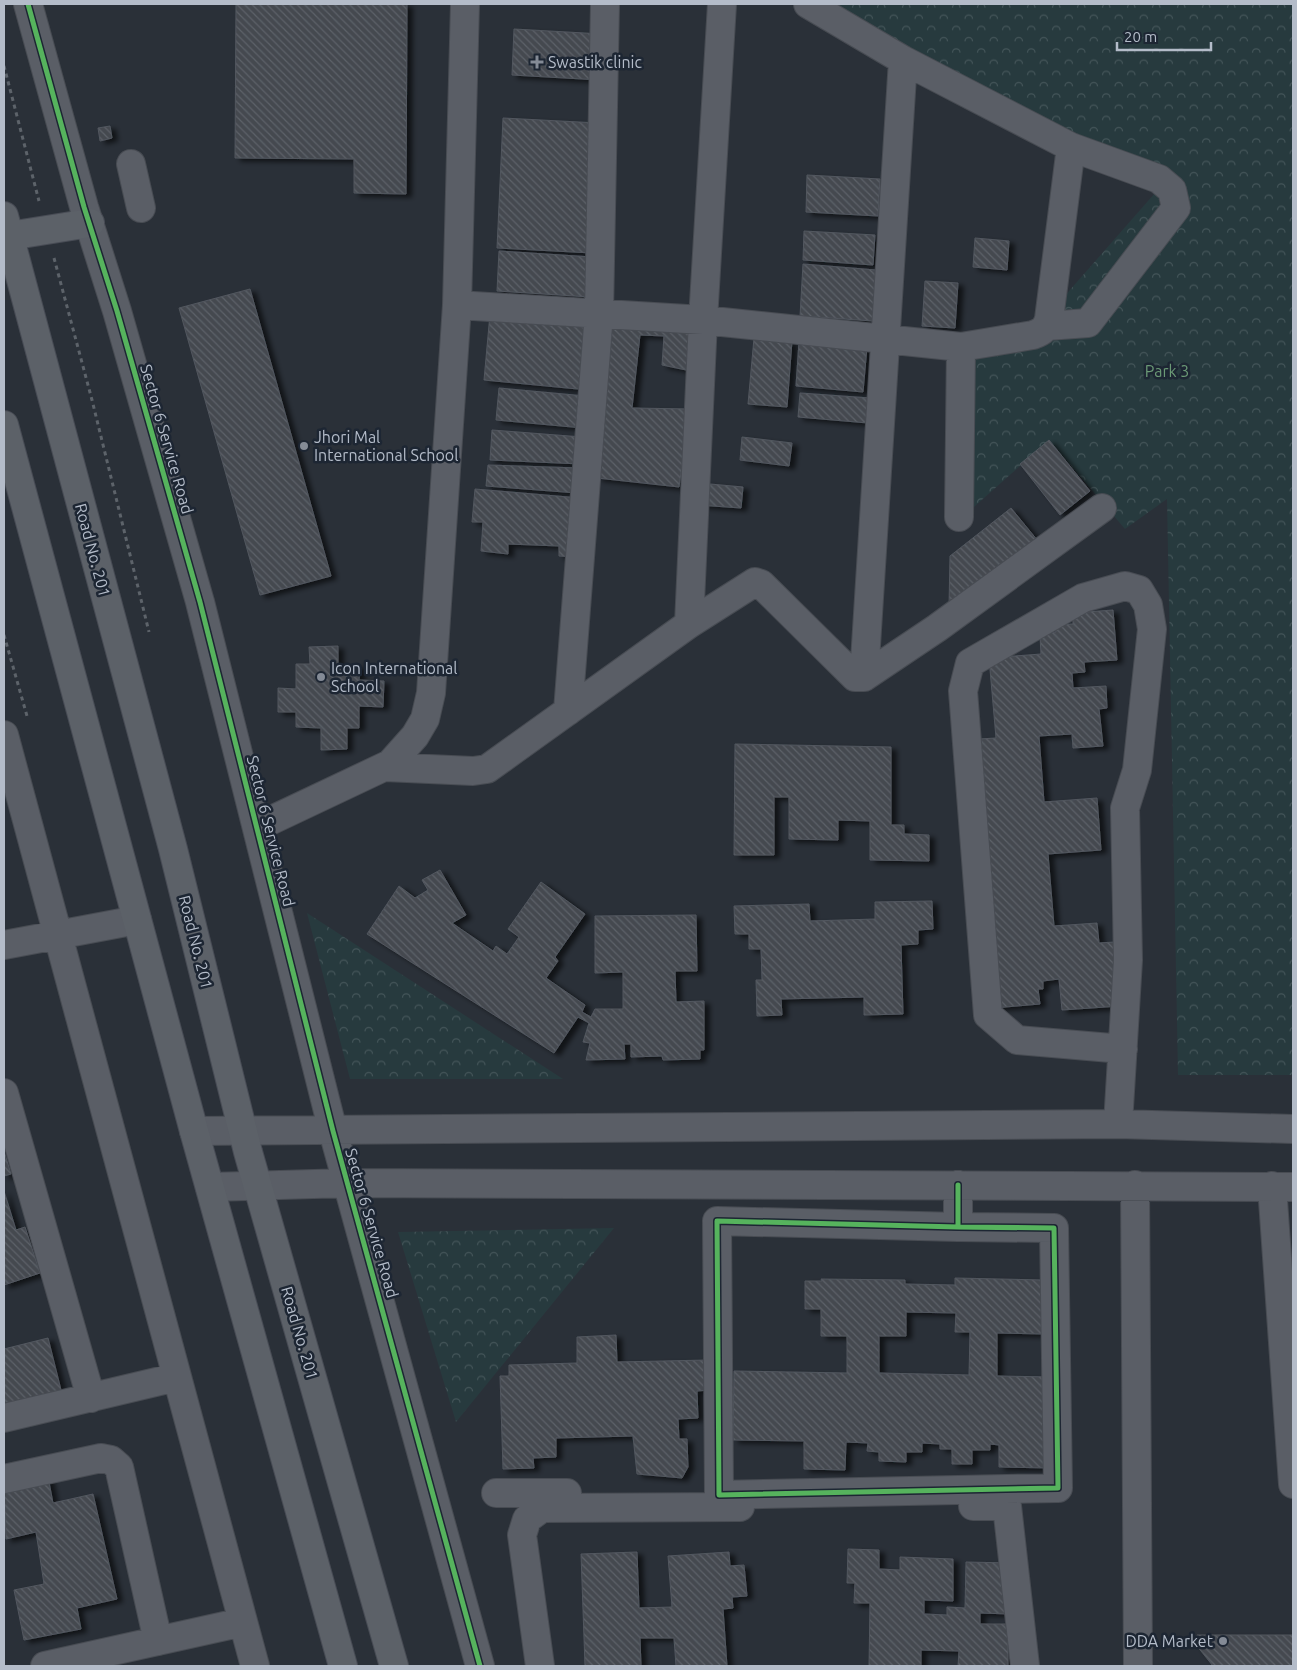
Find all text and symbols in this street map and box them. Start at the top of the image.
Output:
scale bar [1117,20,1211,52]
text: 20 m [1124,28,1157,45]
place label: Swastik clinic [548,53,642,71]
marker: Swastik clinic [530,55,544,69]
street label: Sector 6 Service Road [137,362,197,516]
park label: Park 3 [1145,362,1189,380]
place label: Jhori Mal International School [314,428,458,464]
marker: Jhori Mal International School [298,440,310,452]
street label: Road No. 201 [72,501,114,599]
place label: Icon International School [331,659,457,695]
marker: Icon International School [315,671,327,683]
street label: Sector 6 Service Road [244,754,298,908]
street label: Road No. 201 [176,893,216,991]
street label: Sector 6 Service Road [342,1146,402,1300]
street label: Road No. 201 [278,1284,322,1382]
place label: DDA Market [1125,1632,1214,1650]
marker: DDA Market [1217,1635,1229,1647]

